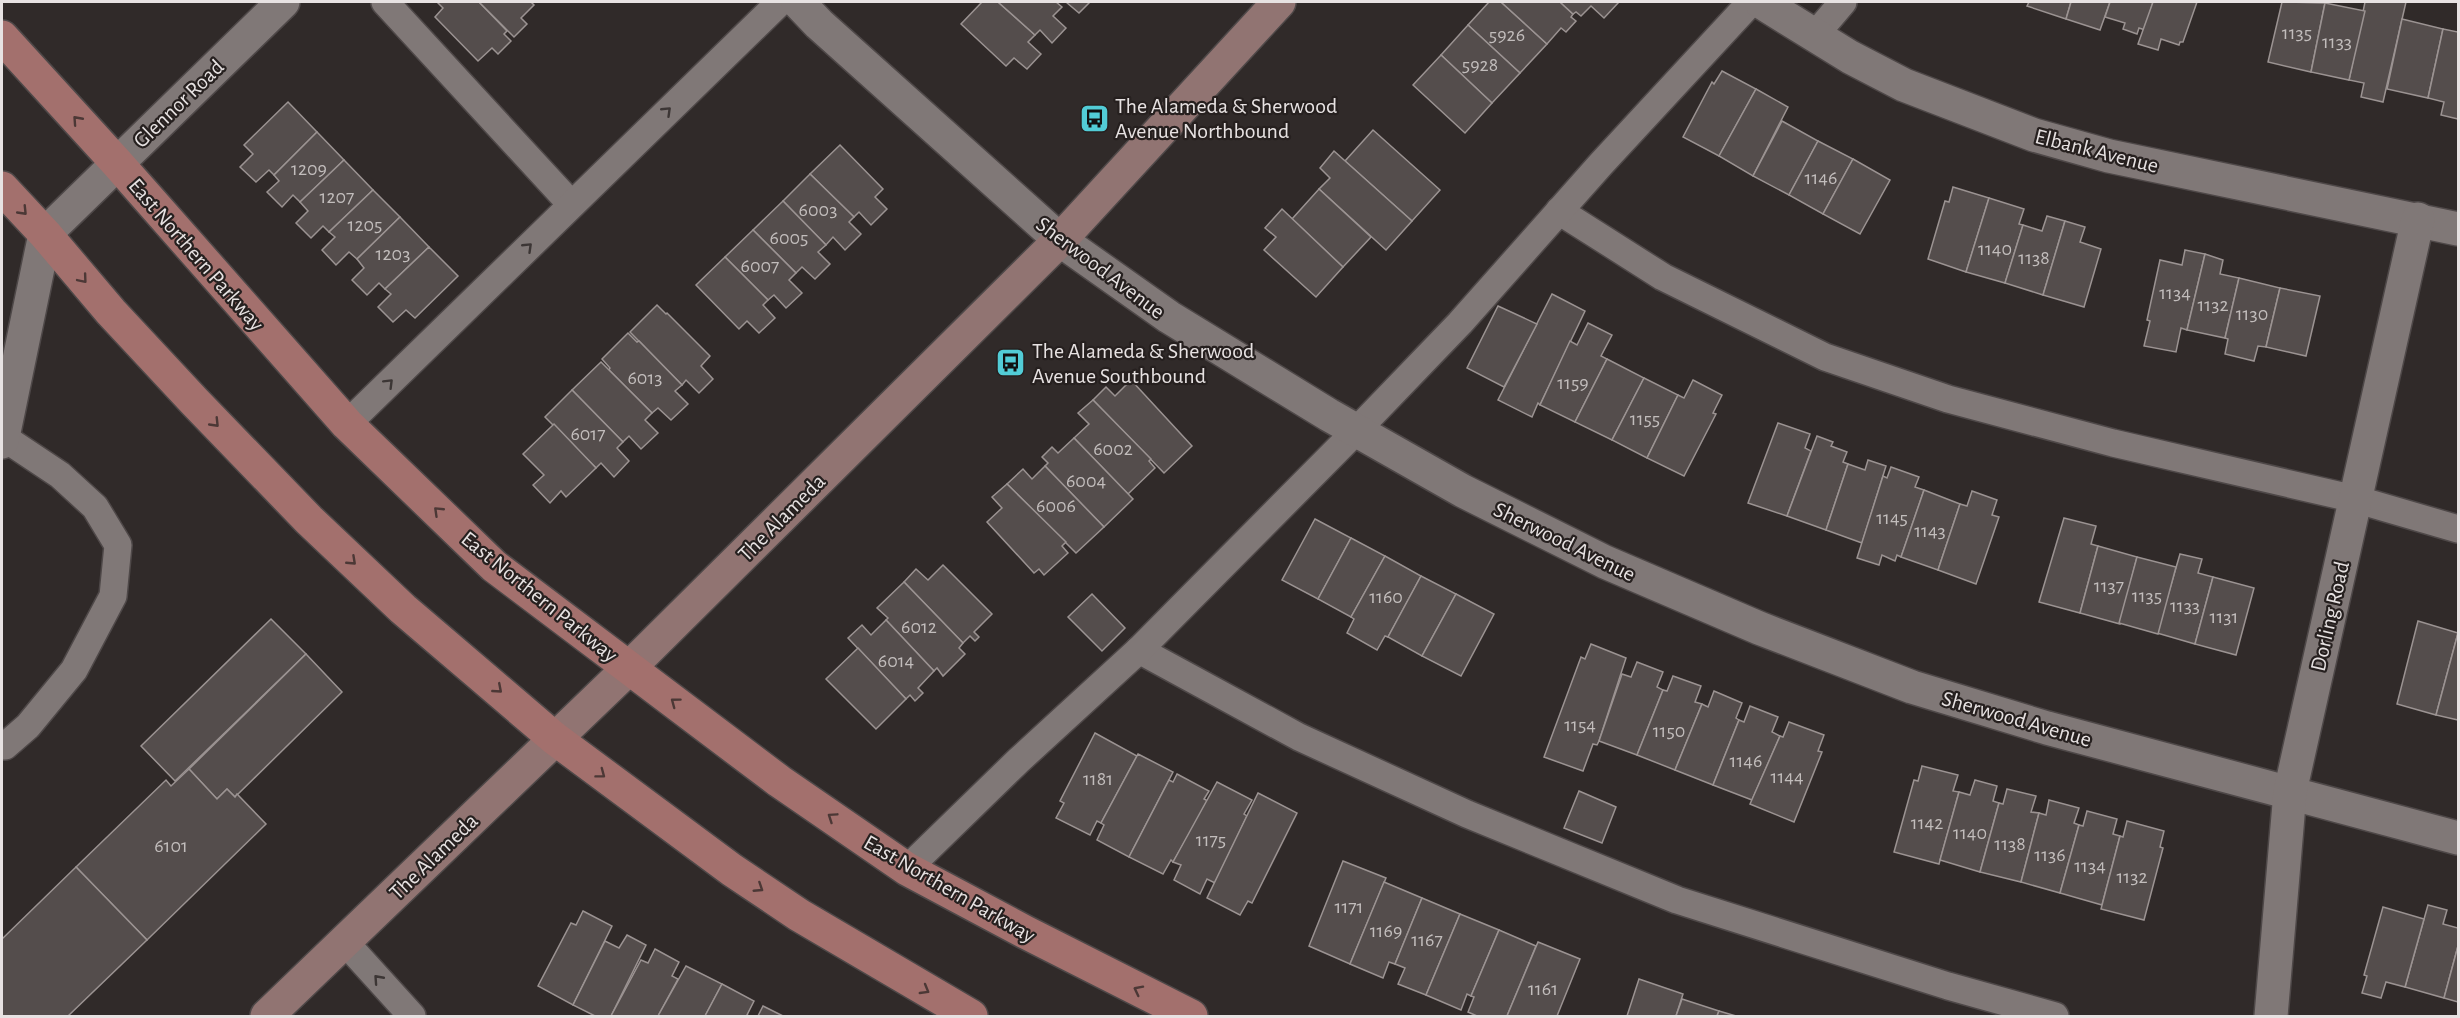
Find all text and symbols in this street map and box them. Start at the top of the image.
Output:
house number: 1135 [2282,23,2312,43]
house number: 5926 [1489,25,1525,45]
house number: 1133 [2322,32,2352,52]
street label: Glennor Road [129,55,228,152]
house number: 5928 [1462,55,1498,75]
place label: The Alameda & Sherwood Avenue Northbound [1115,95,1337,142]
bus stop icon: The Alameda & Sherwood Avenue Northbound [1078,102,1110,134]
one-way arrow [660,107,671,118]
one-way arrow [73,116,84,126]
street label: Elbank Avenue [2033,125,2161,177]
house number: 1209 [291,159,327,179]
house number: 1146 [1805,168,1837,188]
street label: East Northern Parkway [124,174,269,335]
house number: 1207 [320,187,354,207]
house number: 6003 [799,200,837,220]
one-way arrow [16,204,27,215]
street label: Sherwood Avenue [1032,213,1169,323]
house number: 1205 [348,215,382,235]
house number: 6005 [770,228,808,248]
house number: 1140 [1978,239,2012,259]
one-way arrow [520,243,531,254]
house number: 1203 [376,244,410,264]
house number: 1138 [2018,248,2050,268]
house number: 6007 [741,256,779,276]
one-way arrow [76,272,87,283]
house number: 1134 [2159,283,2191,303]
house number: 1132 [2197,295,2229,315]
house number: 1130 [2236,304,2268,324]
place label: The Alameda & Sherwood Avenue Southbound [1032,340,1254,387]
bus stop icon: The Alameda & Sherwood Avenue Southbound [995,347,1027,379]
house number: 6013 [627,368,663,388]
house number: 1159 [1557,373,1589,393]
one-way arrow [381,380,392,391]
house number: 1155 [1630,409,1660,429]
one-way arrow [208,416,219,426]
house number: 6017 [570,424,606,444]
house number: 6002 [1093,439,1133,459]
street label: The Alameda [734,470,829,565]
house number: 6004 [1066,471,1106,491]
house number: 6006 [1036,496,1076,516]
street label: Sherwood Avenue [1490,498,1639,586]
one-way arrow [434,508,445,519]
house number: 1145 [1876,508,1908,528]
house number: 1143 [1914,521,1946,541]
street label: East Northern Parkway [457,527,622,667]
one-way arrow [344,553,355,564]
street label: Dorling Road [2307,559,2353,673]
house number: 1137 [2094,576,2124,596]
house number: 1135 [2132,586,2162,606]
house number: 1160 [1369,587,1403,607]
house number: 1133 [2170,596,2200,616]
house number: 1131 [2210,607,2238,627]
house number: 6012 [901,617,937,637]
house number: 6014 [878,651,914,671]
one-way arrow [491,682,502,693]
street label: Sherwood Avenue [1939,687,2094,751]
one-way arrow [671,699,682,710]
house number: 1154 [1564,715,1596,735]
house number: 1150 [1653,721,1685,741]
house number: 1146 [1730,751,1762,771]
one-way arrow [594,767,605,778]
house number: 1144 [1771,767,1804,787]
house number: 1181 [1083,769,1113,789]
street label: The Alameda [385,809,482,904]
one-way arrow [828,813,839,824]
house number: 1142 [1911,813,1943,833]
house number: 1140 [1953,823,1987,843]
house number: 1175 [1196,830,1226,850]
street label: East Northern Parkway [860,831,1039,947]
house number: 1138 [1994,834,2026,854]
house number: 6101 [154,836,188,856]
house number: 1136 [2034,845,2066,865]
house number: 1134 [2074,856,2106,876]
house number: 1132 [2116,867,2148,887]
one-way arrow [752,881,763,892]
house number: 1171 [1335,897,1363,917]
house number: 1169 [1370,921,1402,941]
house number: 1167 [1411,930,1443,950]
one-way arrow [374,975,385,986]
house number: 1161 [1528,979,1558,999]
one-way arrow [919,983,929,995]
one-way arrow [1134,986,1145,998]

